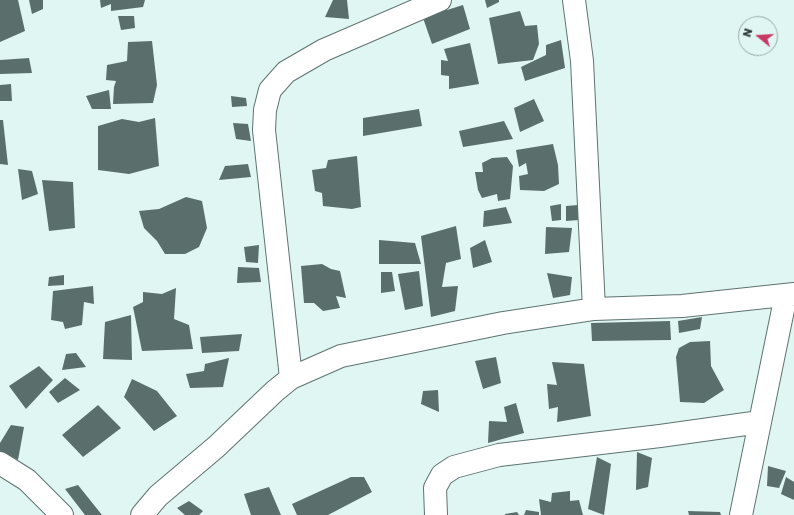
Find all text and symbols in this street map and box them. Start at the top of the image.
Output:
north arrow [738,16,778,56]
text: N [740,26,755,38]

